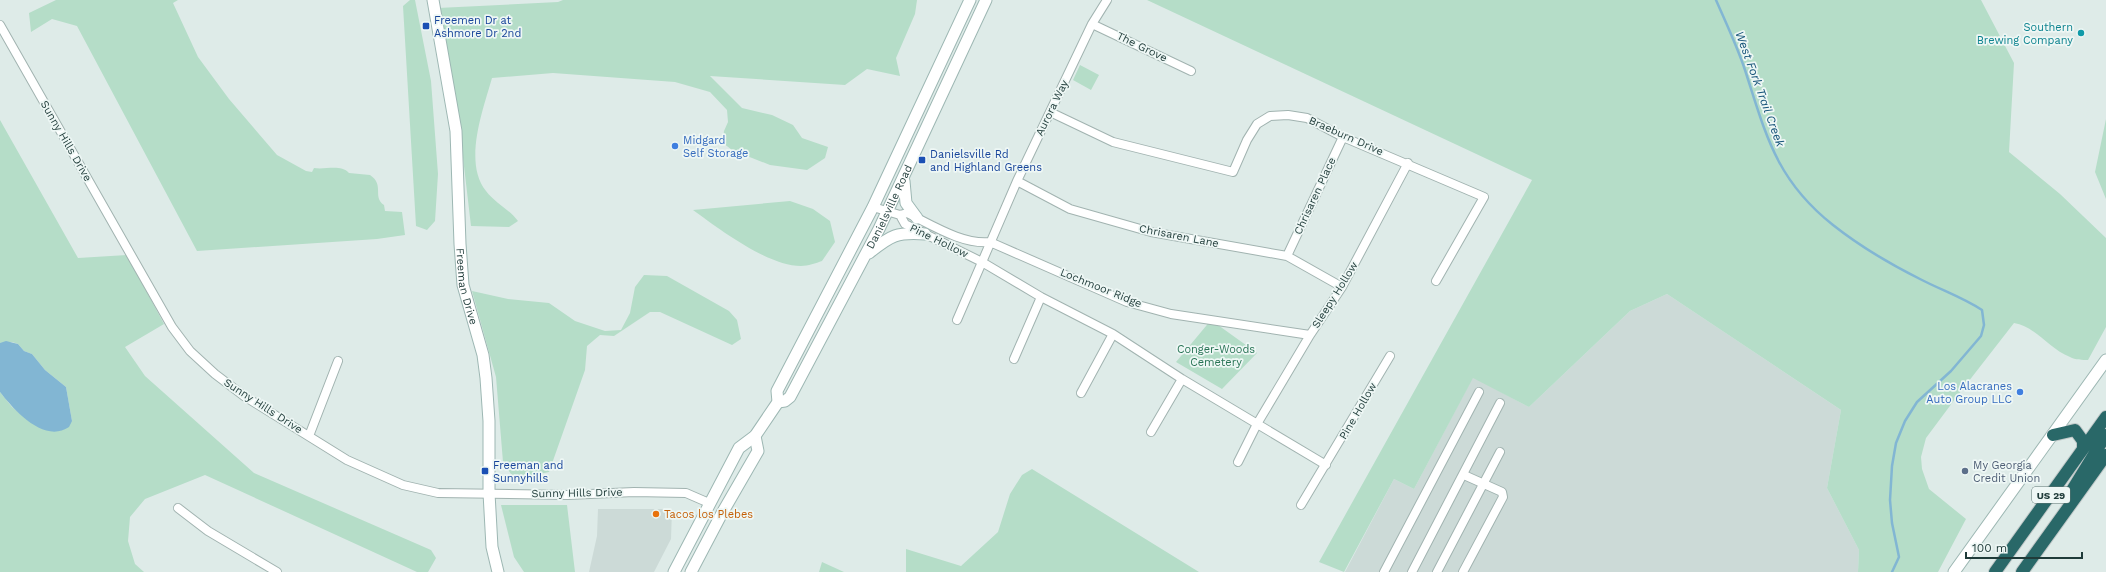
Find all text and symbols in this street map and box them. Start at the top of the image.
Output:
place label: Freemen Dr at Ashmore Dr 2nd [434,14,521,40]
marker: Freemen Dr at Ashmore Dr 2nd [421,21,431,31]
place label: Southern Brewing Company [1977,21,2073,47]
marker: Southern Brewing Company [2076,28,2086,38]
street label: The Grove [1115,29,1169,65]
water label: West Fork Trail Creek [1733,29,1788,149]
street label: Aurora Way [1033,78,1071,138]
street label: Sunny Hills Drive [38,98,94,184]
street label: Braeburn Drive [1307,114,1385,158]
place label: Midgard Self Storage [683,134,748,160]
marker: Midgard Self Storage [670,141,680,151]
place label: Danielsville Rd and Highland Greens [930,148,1042,174]
marker: Danielsville Rd and Highland Greens [917,155,927,165]
street label: Chrisaren Place [1291,155,1339,237]
street label: Danielsville Road [863,163,915,251]
street label: Pine Hollow [908,221,970,261]
street label: Chrisaren Lane [1138,222,1220,250]
street label: Freeman Drive [454,247,480,326]
street label: Sleepy Hollow [1309,259,1361,331]
street label: Lochmoor Ridge [1058,266,1144,310]
park label: Conger-Woods Cemetery [1177,343,1255,369]
street label: Sunny Hills Drive [221,376,305,436]
street label: Pine Hollow [1336,380,1380,442]
place label: Los Alacranes Auto Group LLC [1926,380,2012,406]
marker: Los Alacranes Auto Group LLC [2015,387,2025,397]
place label: Freeman and Sunnyhills [493,459,563,485]
place label: My Georgia Credit Union [1973,459,2040,485]
marker: Freeman and Sunnyhills [480,466,490,476]
marker: My Georgia Credit Union [1960,466,1970,476]
street label: Sunny Hills Drive [531,486,623,500]
road number: US 29 [2032,487,2070,503]
place label: Tacos los Plebes [664,508,753,521]
marker: Tacos los Plebes [651,509,661,519]
scale bar [1966,534,2082,560]
text: 100 m [1972,541,2007,555]

